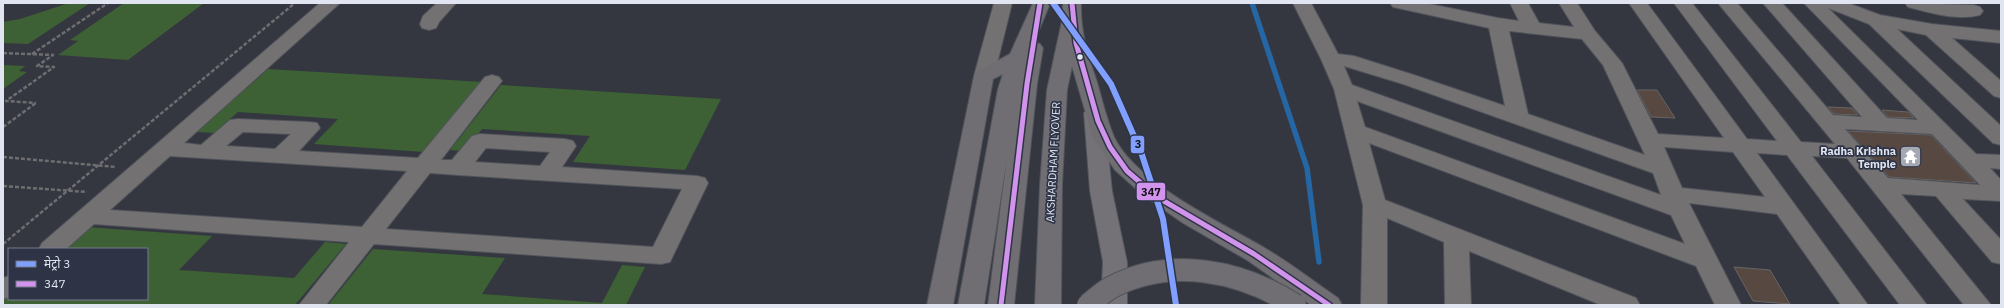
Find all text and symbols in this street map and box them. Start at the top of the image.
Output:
unlabelled marker [1075,52,1085,62]
street label: AKSHARDHAM FLYOVER [1043,101,1063,223]
line badge: 3 [1130,135,1145,154]
text: 3 [1135,137,1141,151]
place label: Radha Krishna Temple [1820,144,1896,171]
temple icon: Radha Krishna Temple [1898,144,1924,170]
line badge: 347 [1136,182,1166,201]
text: 347 [1141,185,1161,199]
legend [8,248,148,300]
text: मेट्रो 3 [44,256,70,271]
text: 347 [44,276,66,291]

